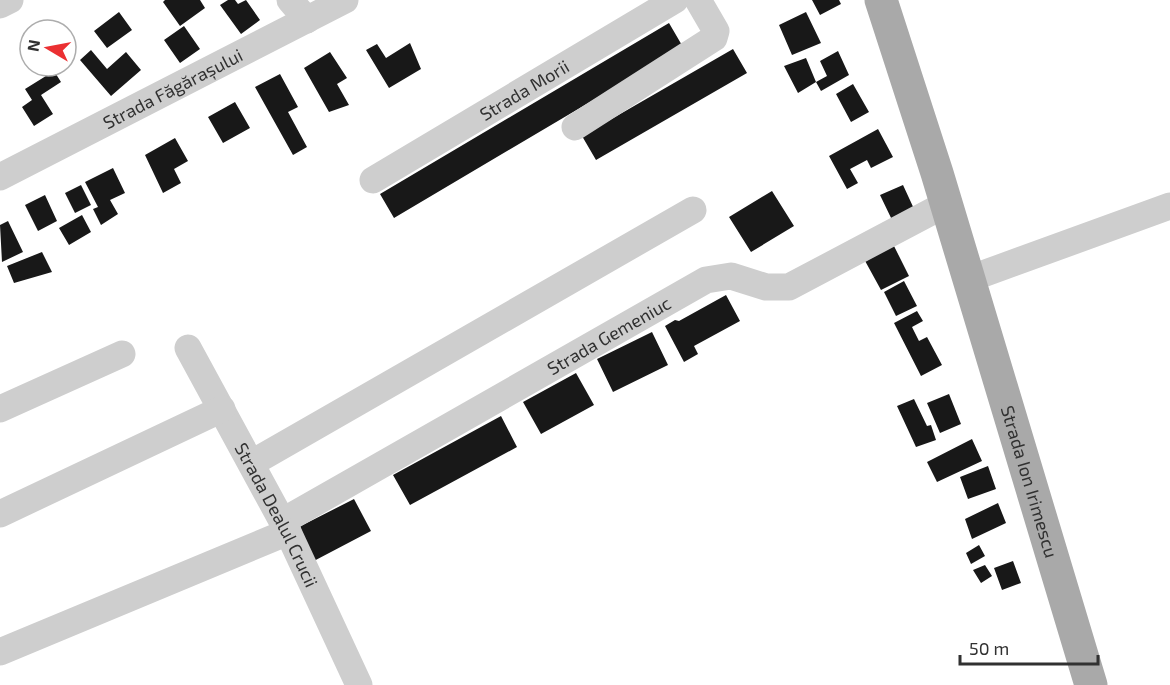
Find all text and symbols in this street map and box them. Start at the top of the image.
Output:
north arrow [18,18,78,78]
text: N [22,38,43,53]
street label: Strada Făgărașului [99,44,246,133]
street label: Strada Morii [475,55,573,125]
street label: Strada Gemeniuc [543,291,675,379]
street label: Strada Ion Irimescu [997,403,1063,560]
street label: Strada Dealul Crucii [230,439,323,591]
scale bar [960,628,1098,666]
text: 50 m [969,637,1009,659]

